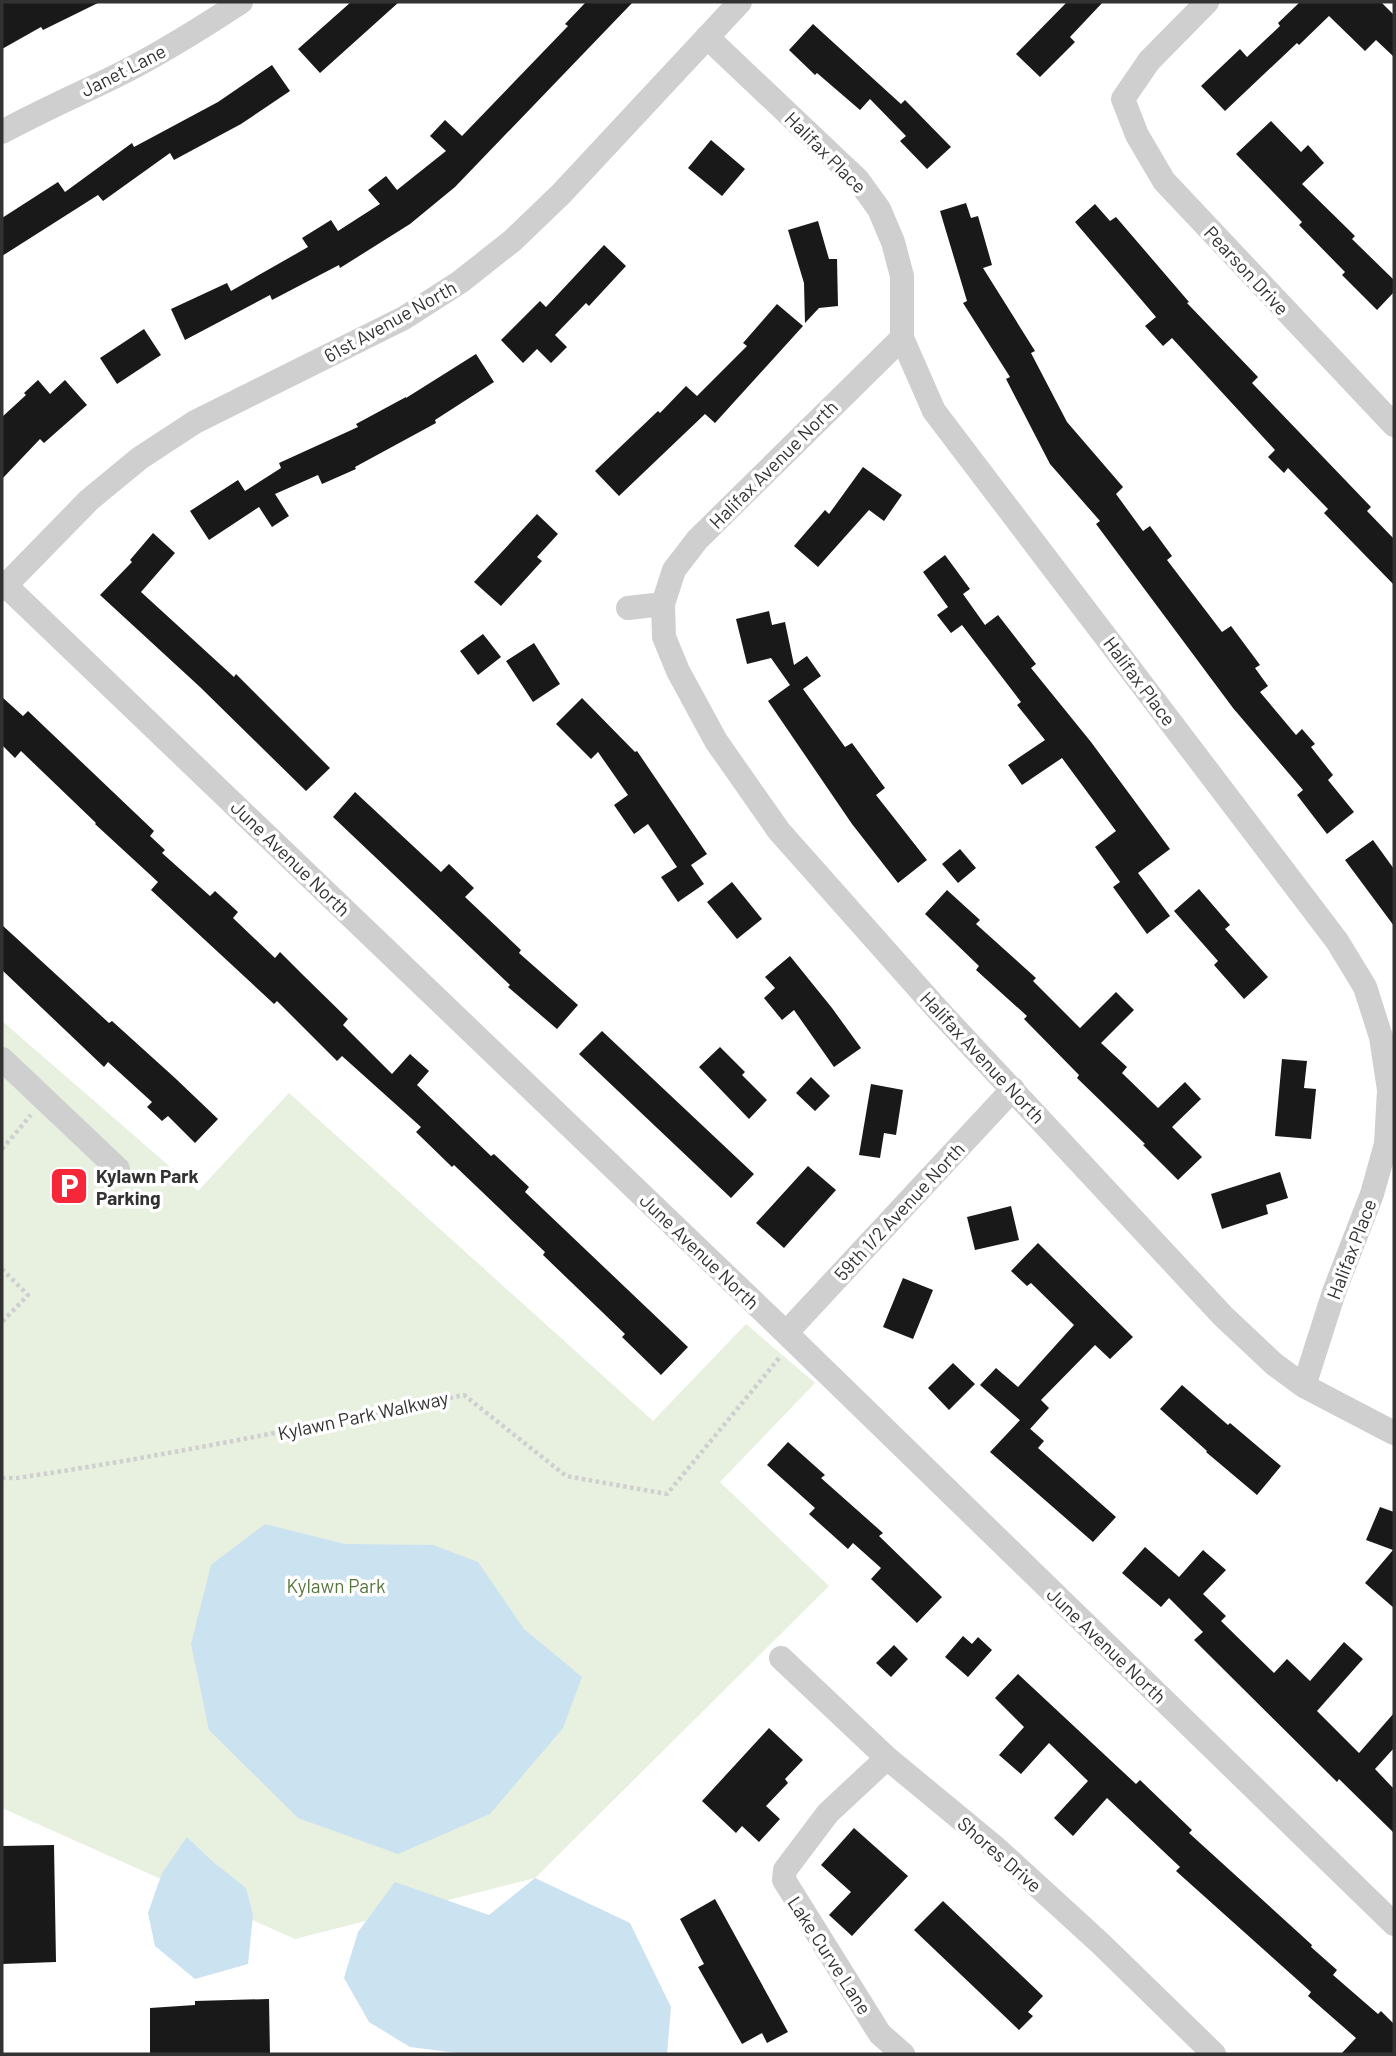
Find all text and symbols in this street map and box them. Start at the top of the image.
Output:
street label: Janet Lane [77,39,169,101]
street label: Halifax Place [781,107,871,197]
street label: Pearson Drive [1200,221,1294,319]
street label: 61st Avenue North [320,275,460,367]
street label: Halifax Avenue North [704,395,842,533]
street label: Halifax Place [1099,632,1181,730]
street label: June Avenue North [227,795,355,921]
street label: Halifax Avenue North [916,986,1050,1128]
street label: 59th 1/2 Avenue North [829,1137,969,1285]
place label: Kylawn Park Parking [96,1164,199,1209]
parking icon: Kylawn Park Parking [48,1165,90,1207]
street label: June Avenue North [636,1188,764,1314]
street label: Halifax Place [1321,1196,1381,1302]
street label: Kylawn Park Walkway [275,1386,451,1444]
park label: Kylawn Park [286,1574,386,1597]
street label: June Avenue North [1043,1582,1171,1708]
street label: Shores Drive [953,1811,1047,1897]
street label: Lake Curve Lane [783,1892,877,2018]

